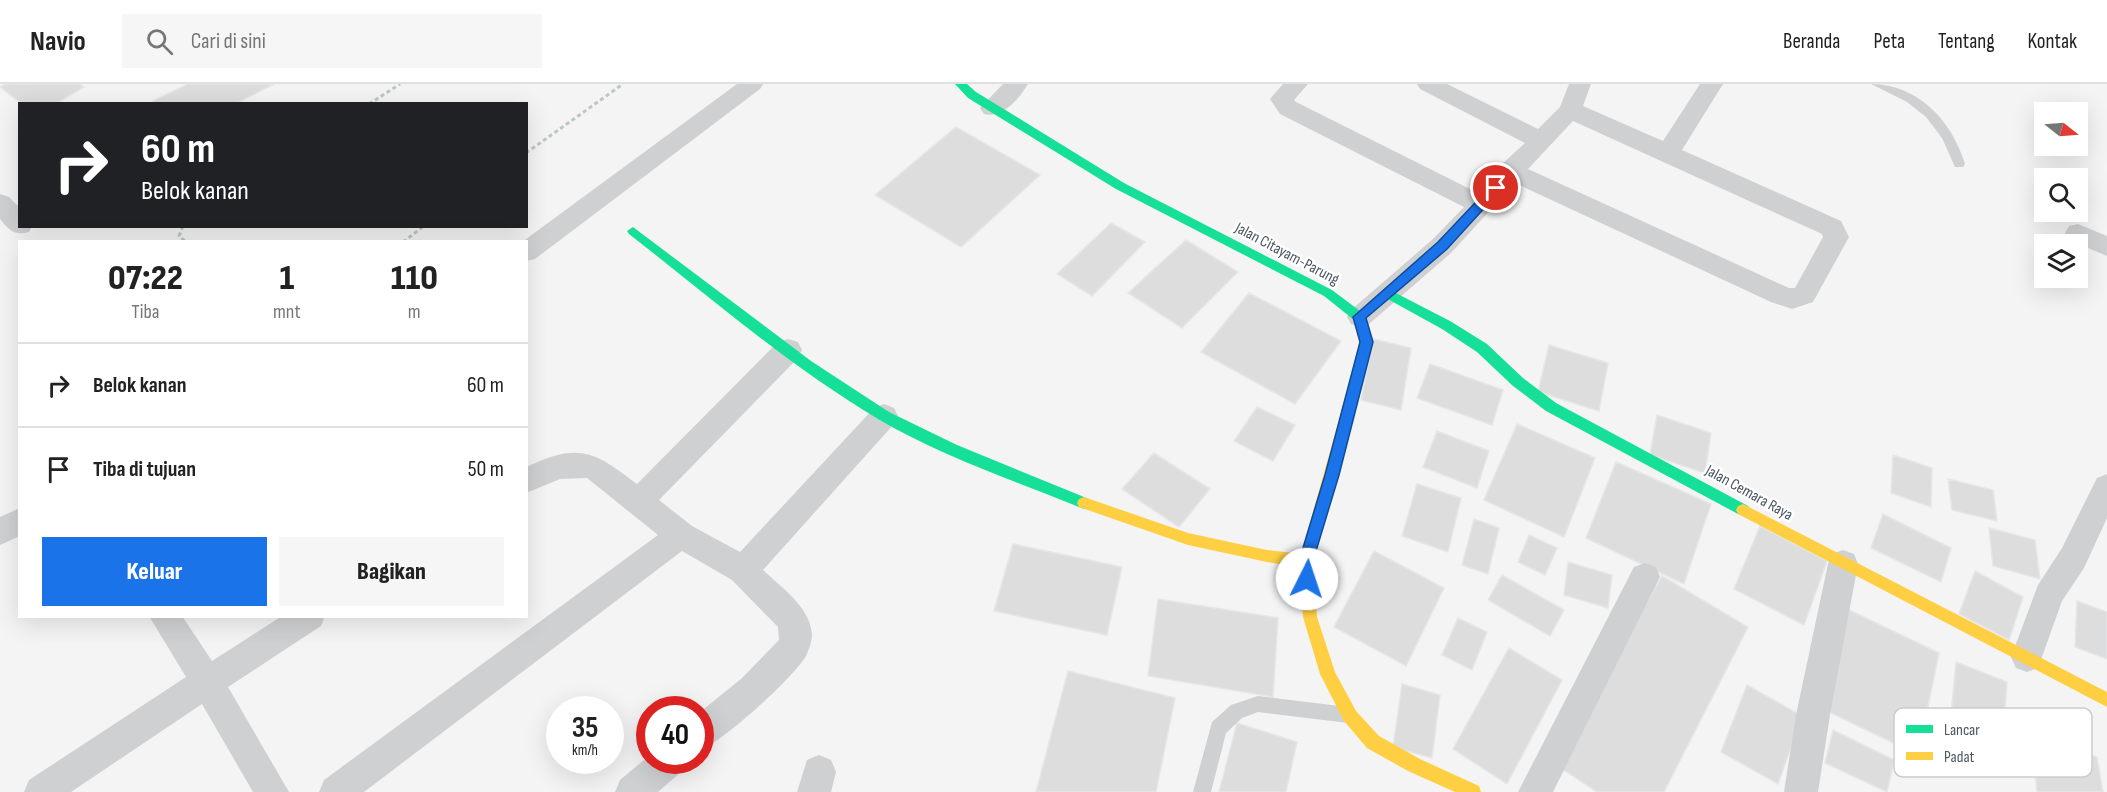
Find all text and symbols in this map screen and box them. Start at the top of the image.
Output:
search box [122,14,542,68]
text: Navio [30,25,86,58]
icon: search [143,25,176,58]
text: Cari di sini [191,28,266,55]
text: Beranda [1783,29,1840,54]
text: Peta [1873,29,1905,54]
text: Tentang [1938,29,1995,54]
text: Kontak [2028,29,2077,54]
north arrow [2034,102,2088,156]
map controls [2034,102,2088,288]
text: 60 m [141,124,215,175]
icon: right [42,126,120,204]
pin [1470,162,1521,213]
button: search [2034,168,2088,222]
icon: arrive [1479,171,1512,204]
text: Belok kanan [141,175,249,207]
street label: Jalan Citayam-Parung [1231,218,1342,289]
button: layers [2034,234,2088,288]
text: 07:22 [108,257,183,300]
text: 1 [279,257,294,300]
text: 110 [391,257,438,300]
text: Tiba [132,300,159,324]
text: mnt [273,300,301,324]
text: m [408,300,421,324]
icon: right [42,369,75,402]
text: Belok kanan [93,372,186,399]
text: 60 m [467,372,504,399]
icon: arrive [42,453,75,486]
text: Tiba di tujuan [93,456,196,483]
text: 50 m [468,456,504,483]
street label: Jalan Cemara Raya [1701,461,1796,525]
button: Keluar [42,537,267,606]
button: Bagikan [279,537,504,606]
position arrow [1275,547,1339,611]
speed limit sign: 40 [636,696,714,774]
legend [1894,708,2092,777]
text: 35 [572,710,598,746]
text: Lancar [1944,721,1980,740]
text: km/h [572,741,598,760]
text: Padat [1944,748,1975,767]

